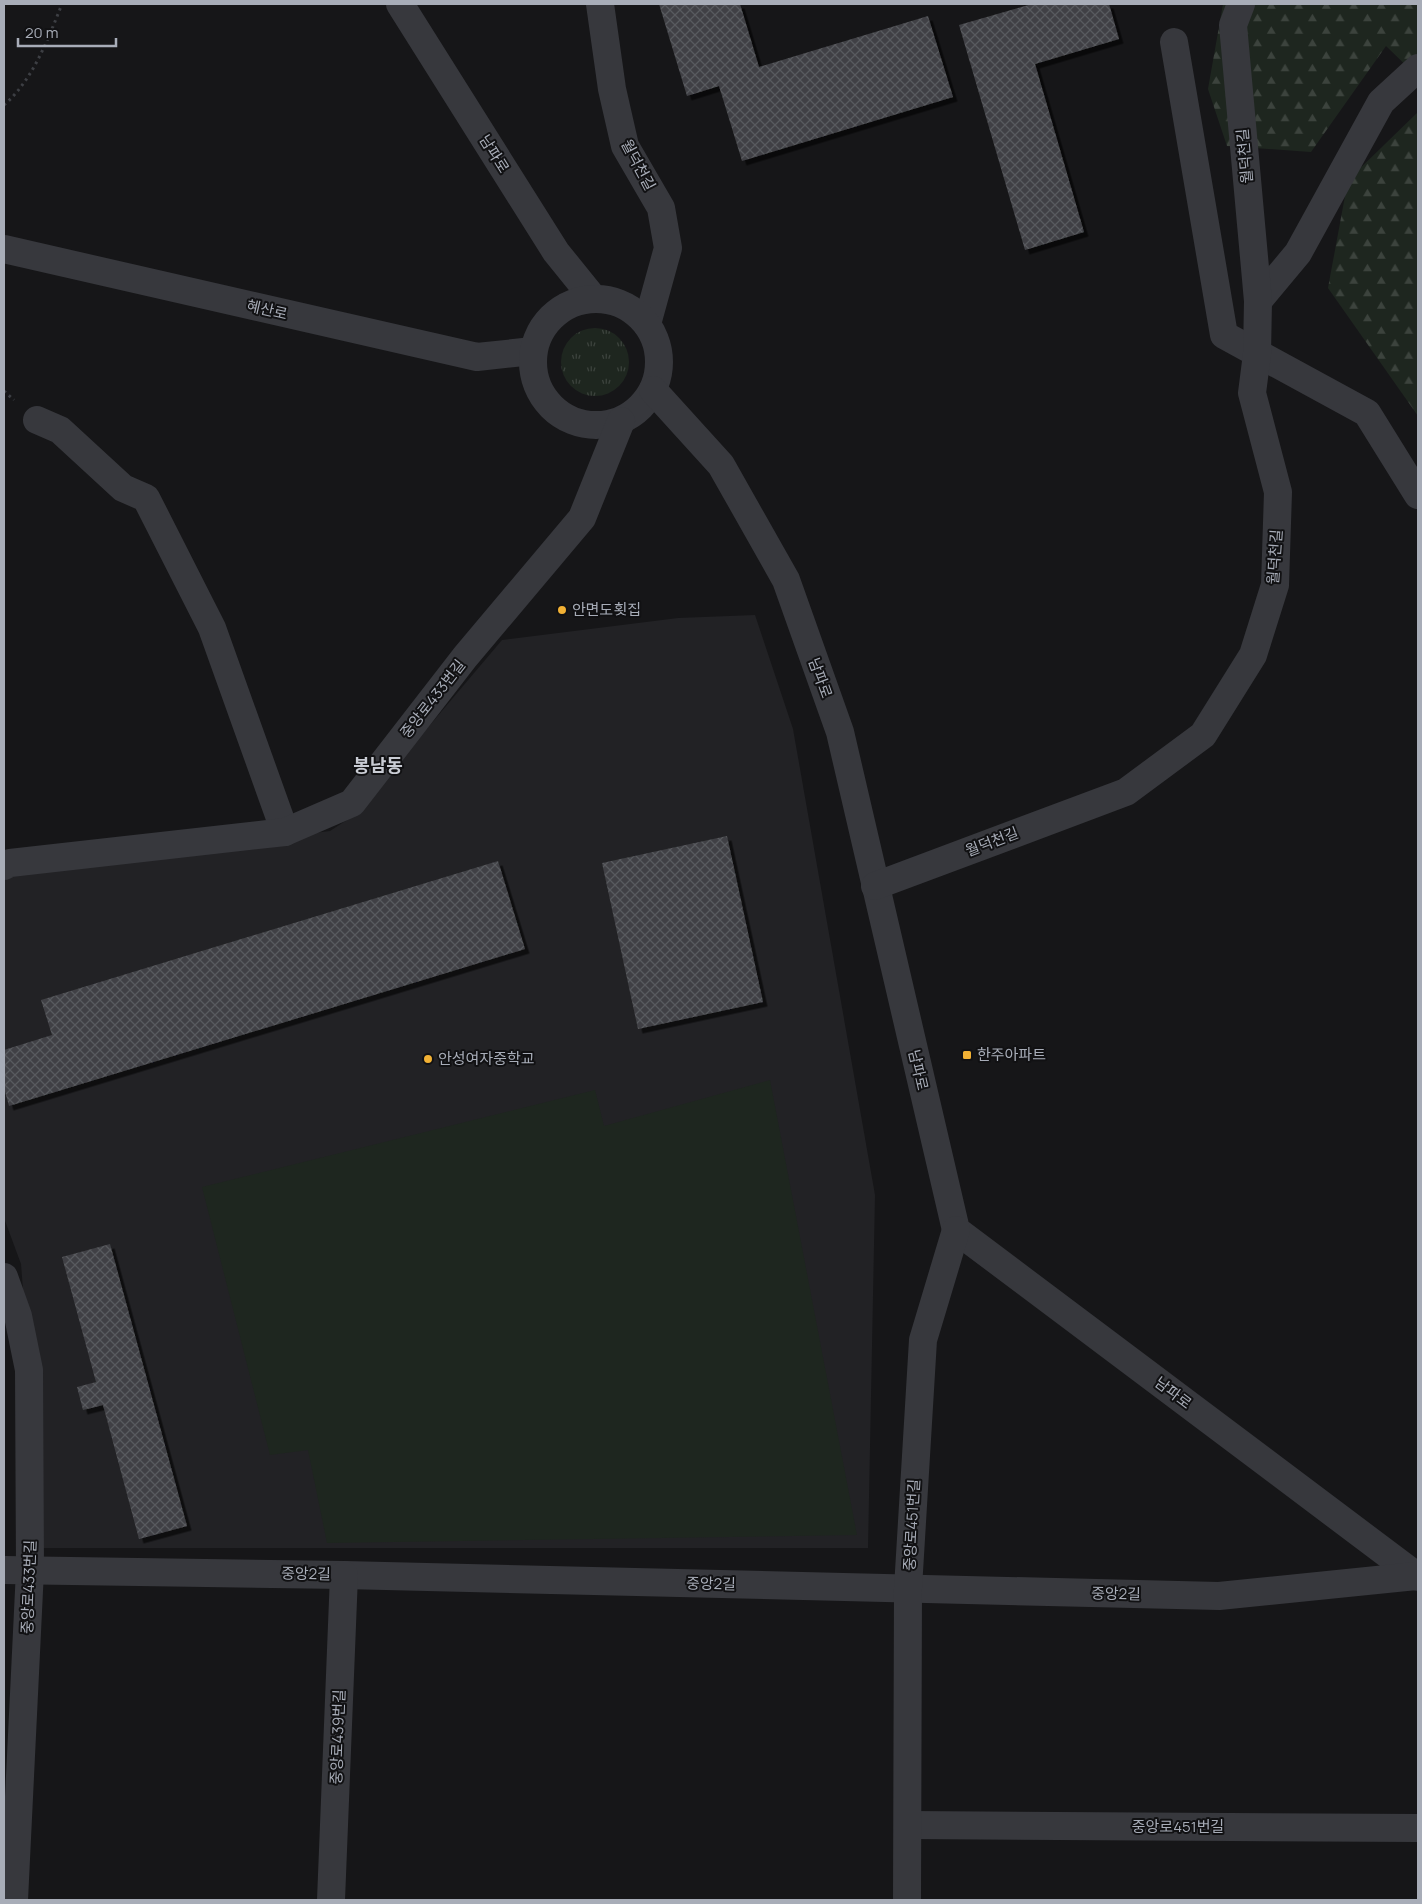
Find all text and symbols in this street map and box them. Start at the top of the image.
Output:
scale bar [18,15,115,47]
text: 20 m [25,22,58,43]
street label: 월덕천길 [1232,128,1257,184]
street label: 남파로 [475,131,514,177]
street label: 월덕천길 [616,135,661,194]
street label: 혜산로 [245,295,290,324]
street label: 월덕천길 [1262,529,1287,585]
place label: 안면도횟집 [572,599,641,620]
marker: 안면도횟집 [556,604,568,616]
street label: 중앙로433번길 [395,655,470,742]
street label: 남파로 [804,655,837,701]
district label: 봉남동 [353,753,403,777]
street label: 월덕천길 [962,822,1021,861]
place label: 한주아파트 [977,1044,1046,1065]
street label: 남파로 [904,1047,933,1092]
place label: 안성여자중학교 [438,1048,535,1069]
marker: 한주아파트 [961,1049,973,1061]
marker: 안성여자중학교 [422,1053,434,1065]
street label: 남파로 [1150,1372,1196,1413]
street label: 중앙로451번길 [899,1478,924,1572]
street label: 중앙로433번길 [16,1539,41,1635]
street label: 중앙2길 [281,1563,331,1584]
street label: 중앙2길 [686,1573,736,1594]
street label: 중앙2길 [1091,1583,1141,1604]
street label: 중앙로439번길 [325,1689,350,1785]
street label: 중앙로451번길 [1132,1816,1224,1837]

